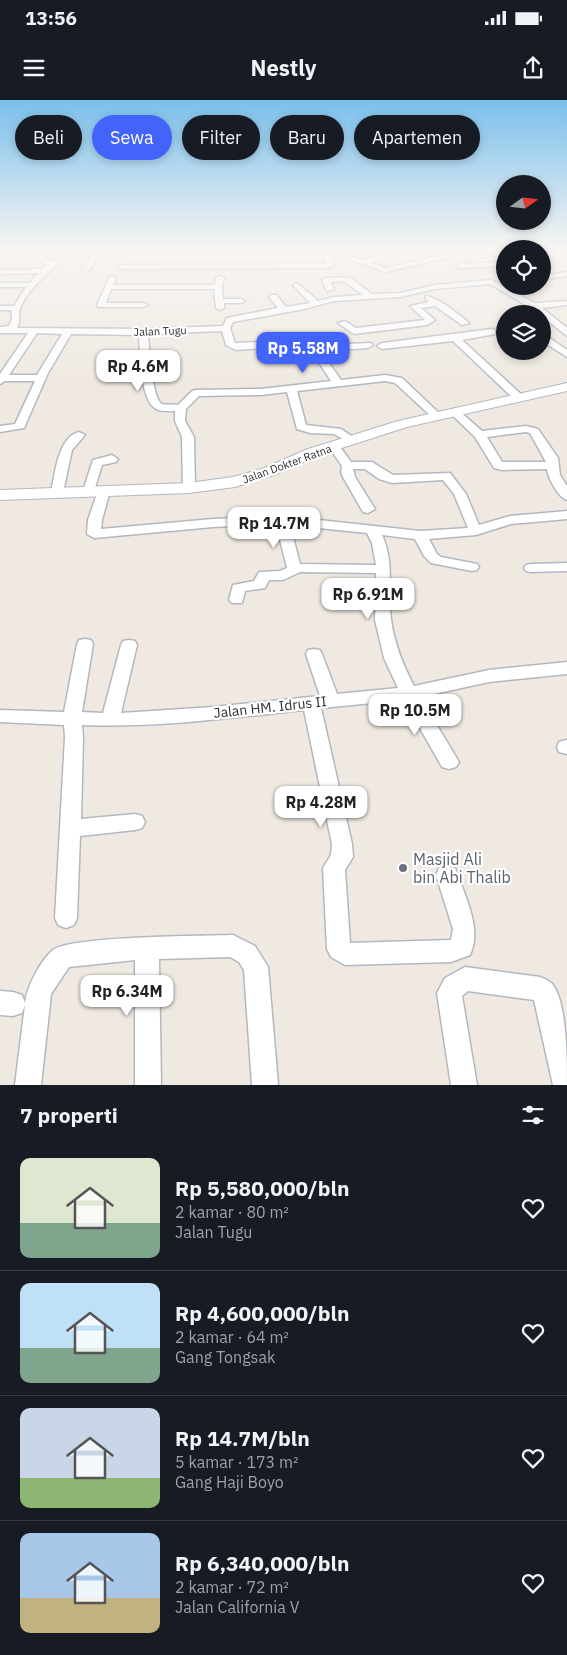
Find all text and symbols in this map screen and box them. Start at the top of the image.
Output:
text: 13:56 [25,6,77,30]
text: Nestly [251,53,316,82]
icon: menu [20,54,48,82]
icon: share [519,54,547,82]
chip: Beli [15,115,82,160]
chip: Sewa [92,115,172,160]
chip: Filter [182,115,260,160]
chip: Baru [270,115,344,160]
chip: Apartemen [354,115,480,160]
north arrow [496,175,551,230]
map controls [496,175,551,360]
button: locate [496,240,551,295]
button: layers [496,305,551,360]
street label: Jalan Tugu [133,323,187,339]
pin: Rp 5.58M [251,332,355,374]
text: Rp 5.58M [267,338,339,358]
pin: Rp 4.6M [92,350,184,392]
text: Rp 4.6M [107,356,169,376]
street label: Jalan Dokter Ratna [241,441,334,487]
pin: Rp 14.7M [222,506,326,549]
text: Rp 14.7M [238,513,310,533]
pin: Rp 6.91M [316,578,420,620]
text: Rp 6.91M [332,584,404,604]
street label: Jalan HM. Idrus II [213,692,327,722]
pin: Rp 10.5M [363,694,467,736]
text: Rp 10.5M [379,700,451,720]
pin: Rp 4.28M [269,786,373,828]
text: Rp 4.28M [285,792,357,812]
place label: Masjid Ali bin Abi Thalib [413,849,511,887]
marker: Masjid Ali bin Abi Thalib [397,862,409,874]
pin: Rp 6.34M [75,974,179,1017]
text: Rp 6.34M [91,981,163,1001]
text: 7 properti [20,1101,118,1129]
icon: filters [519,1101,547,1129]
text: Rp 5,580,000/bln [175,1174,349,1202]
icon: home [60,1178,120,1238]
icon: heart [519,1194,547,1222]
text: 2 kamar · 80 m² [175,1202,289,1222]
text: Jalan Tugu [175,1222,252,1242]
text: Rp 4,600,000/bln [175,1299,349,1327]
icon: home [60,1303,120,1363]
icon: heart [519,1319,547,1347]
text: 2 kamar · 64 m² [175,1327,289,1347]
text: Gang Tongsak [175,1347,275,1367]
text: Rp 14.7M/bln [175,1424,310,1452]
icon: home [60,1428,120,1488]
icon: heart [519,1444,547,1472]
text: 5 kamar · 173 m² [175,1452,299,1472]
text: Gang Haji Boyo [175,1472,284,1492]
text: Rp 6,340,000/bln [175,1549,349,1577]
icon: home [60,1553,120,1613]
icon: heart [519,1569,547,1597]
text: 2 kamar · 72 m² [175,1577,289,1597]
text: Jalan California V [175,1597,299,1617]

